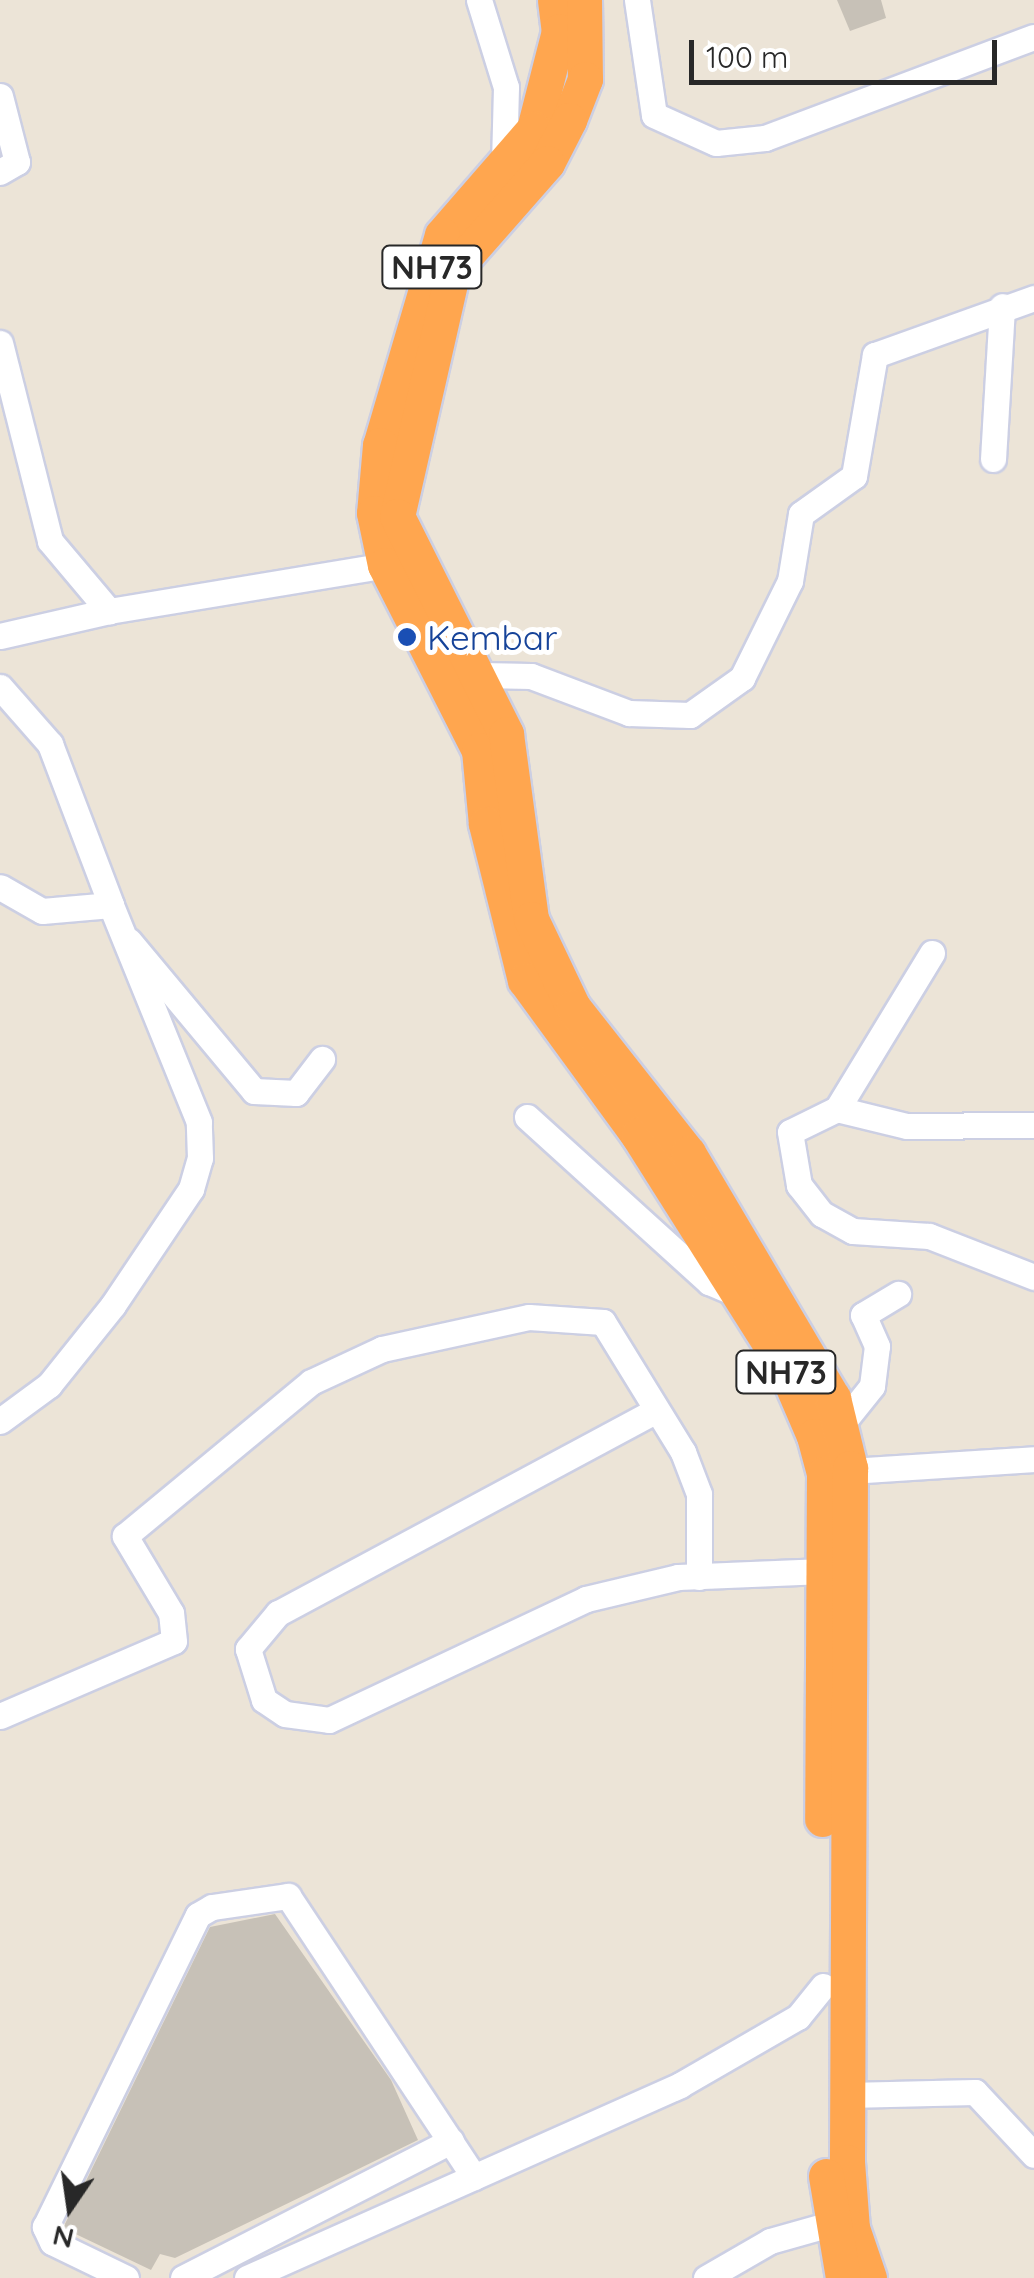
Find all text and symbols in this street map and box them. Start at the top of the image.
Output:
scale bar [694,20,1002,82]
text: 100 m [706,38,788,76]
road number: NH73 [380,240,484,294]
place label: Kembar [427,616,557,658]
marker: Kembar [396,626,418,648]
road number: NH73 [734,1345,838,1399]
north arrow [20,2158,120,2258]
text: N [49,2218,77,2257]

